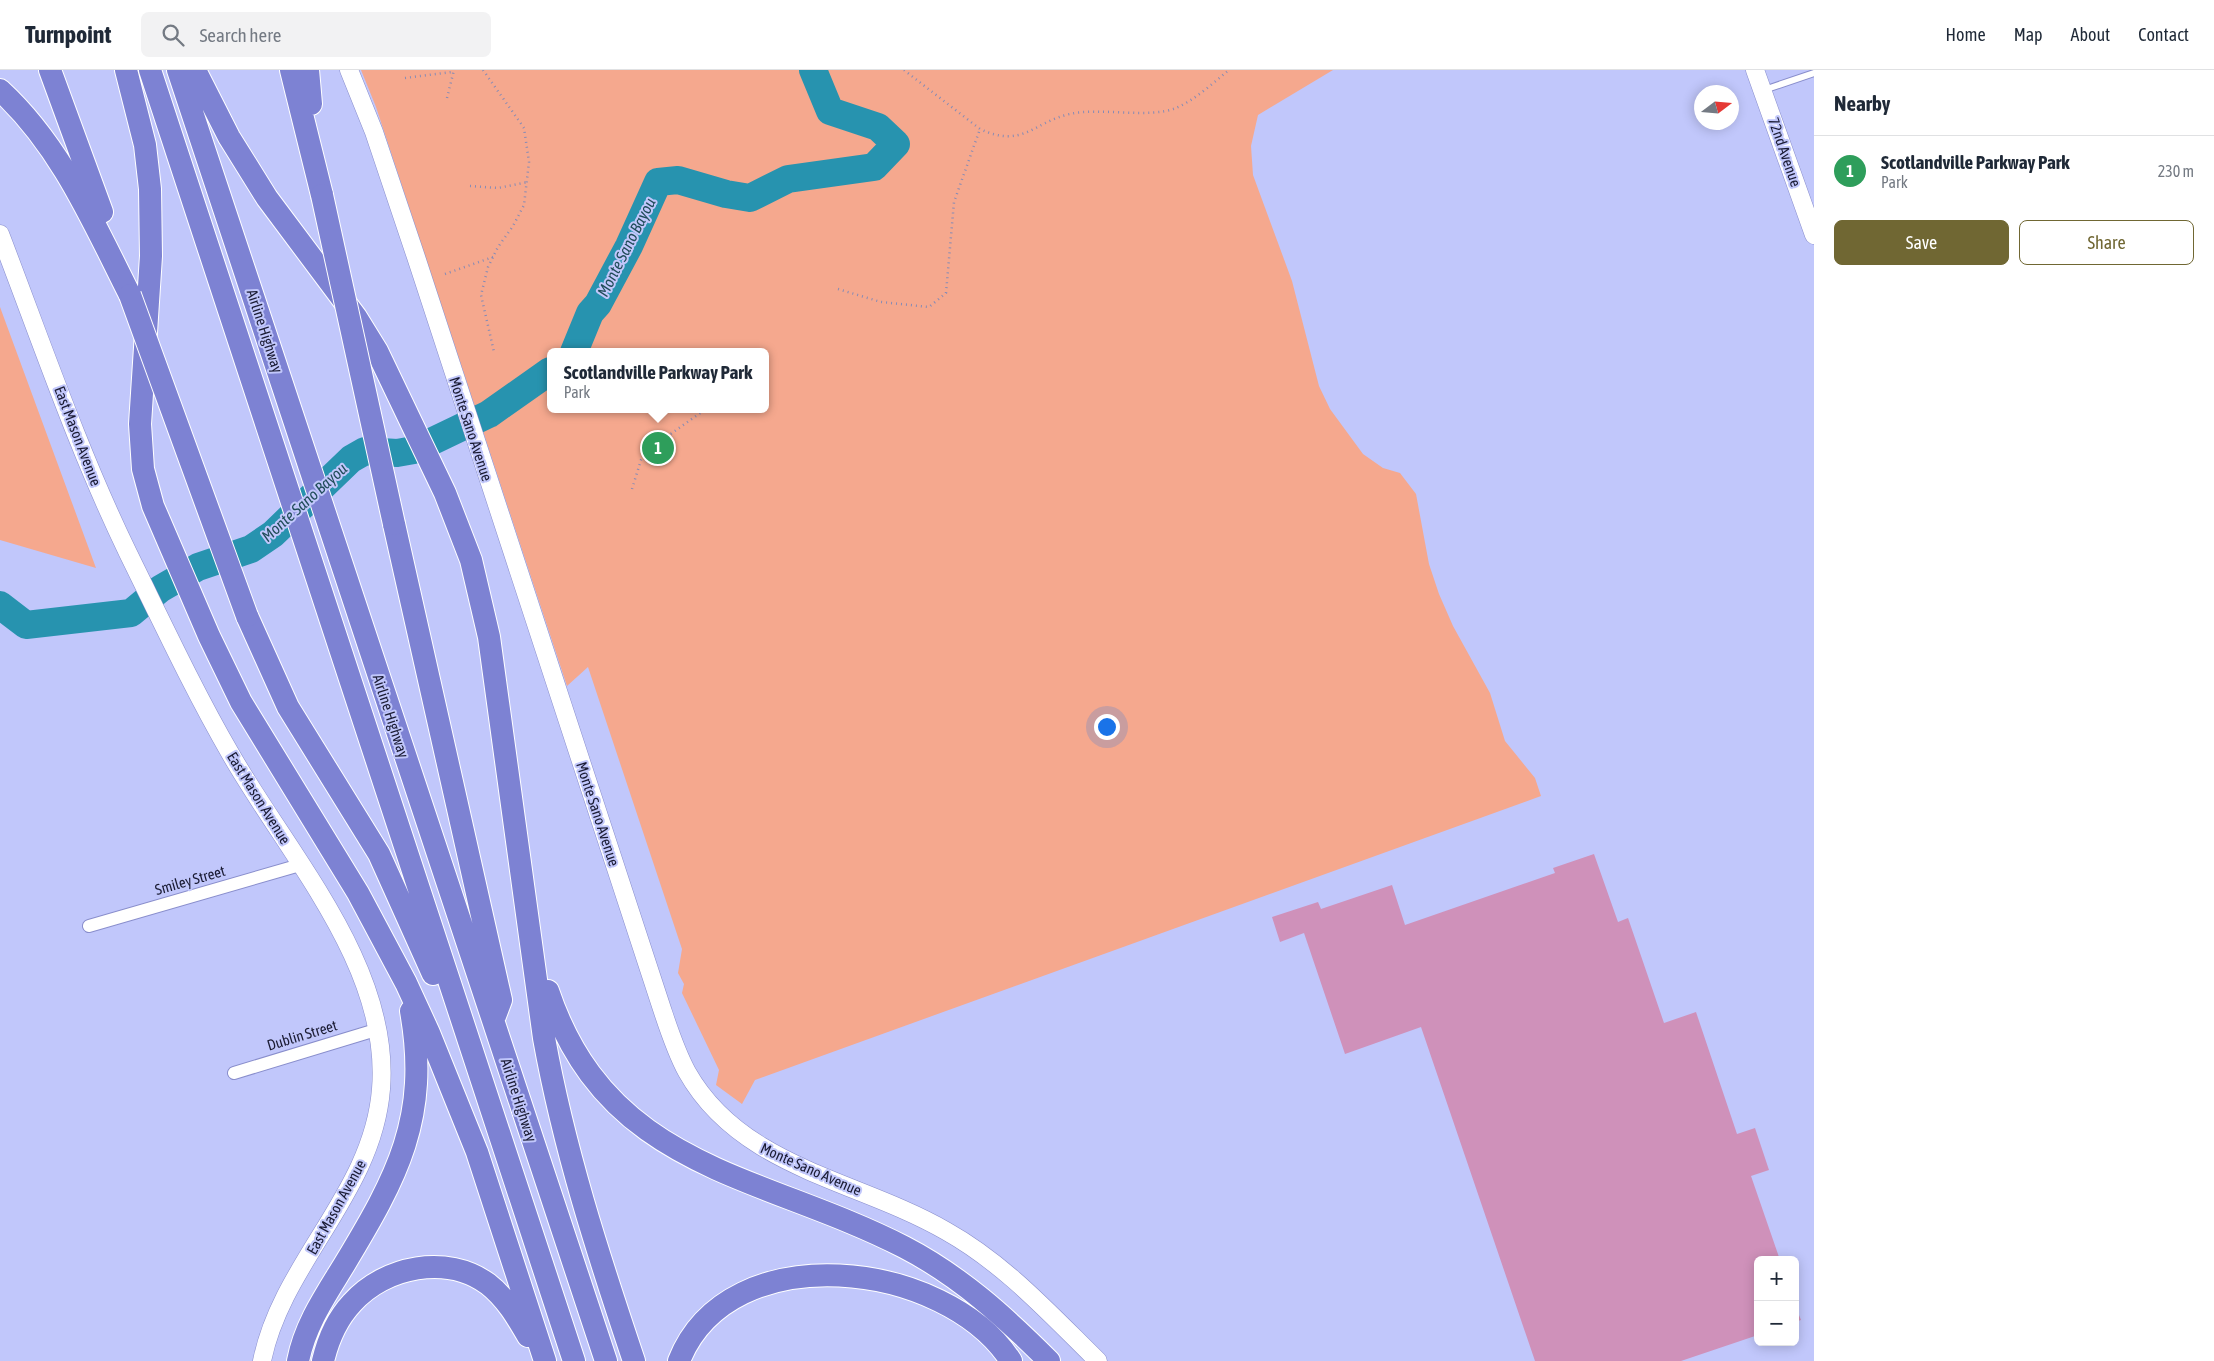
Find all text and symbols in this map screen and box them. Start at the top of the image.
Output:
search box [141,12,491,57]
text: Turnpoint [25,21,111,48]
icon: search [159,21,187,49]
text: Search here [199,24,281,46]
text: Home [1946,24,1986,45]
text: Map [2014,24,2043,45]
text: About [2071,24,2110,45]
text: Contact [2138,24,2189,45]
north arrow [1694,85,1739,130]
text: Nearby [1834,91,1890,115]
street label: 72nd Avenue [1765,115,1805,189]
text: Scotlandville Parkway Park [1881,151,2070,173]
text: 1 [1846,162,1854,180]
text: 230 m [2158,162,2194,180]
text: Park [1881,173,1908,191]
water label: Monte Sano Bayou [593,194,660,300]
button: Save [1834,220,2009,265]
button: Share [2019,220,2194,265]
street label: Airline Highway [244,287,286,375]
popup [547,348,769,413]
text: Scotlandville Parkway Park [564,361,752,383]
street label: Monte Sano Avenue [446,375,496,483]
text: Park [564,383,590,401]
street label: East Mason Avenue [51,384,105,488]
pin: 1 [642,429,674,467]
water label: Monte Sano Bayou [258,459,351,546]
street label: Airline Highway [370,672,412,760]
your location [1094,714,1120,740]
street label: East Mason Avenue [224,749,294,847]
street label: Monte Sano Avenue [573,760,623,868]
street label: Smiley Street [153,862,227,898]
street label: Dublin Street [265,1016,339,1054]
street label: Airline Highway [498,1056,540,1144]
street label: Monte Sano Avenue [758,1139,864,1199]
street label: East Mason Avenue [303,1157,369,1257]
map controls [1754,1256,1799,1346]
button: + [1754,1256,1799,1301]
button: − [1754,1301,1799,1346]

